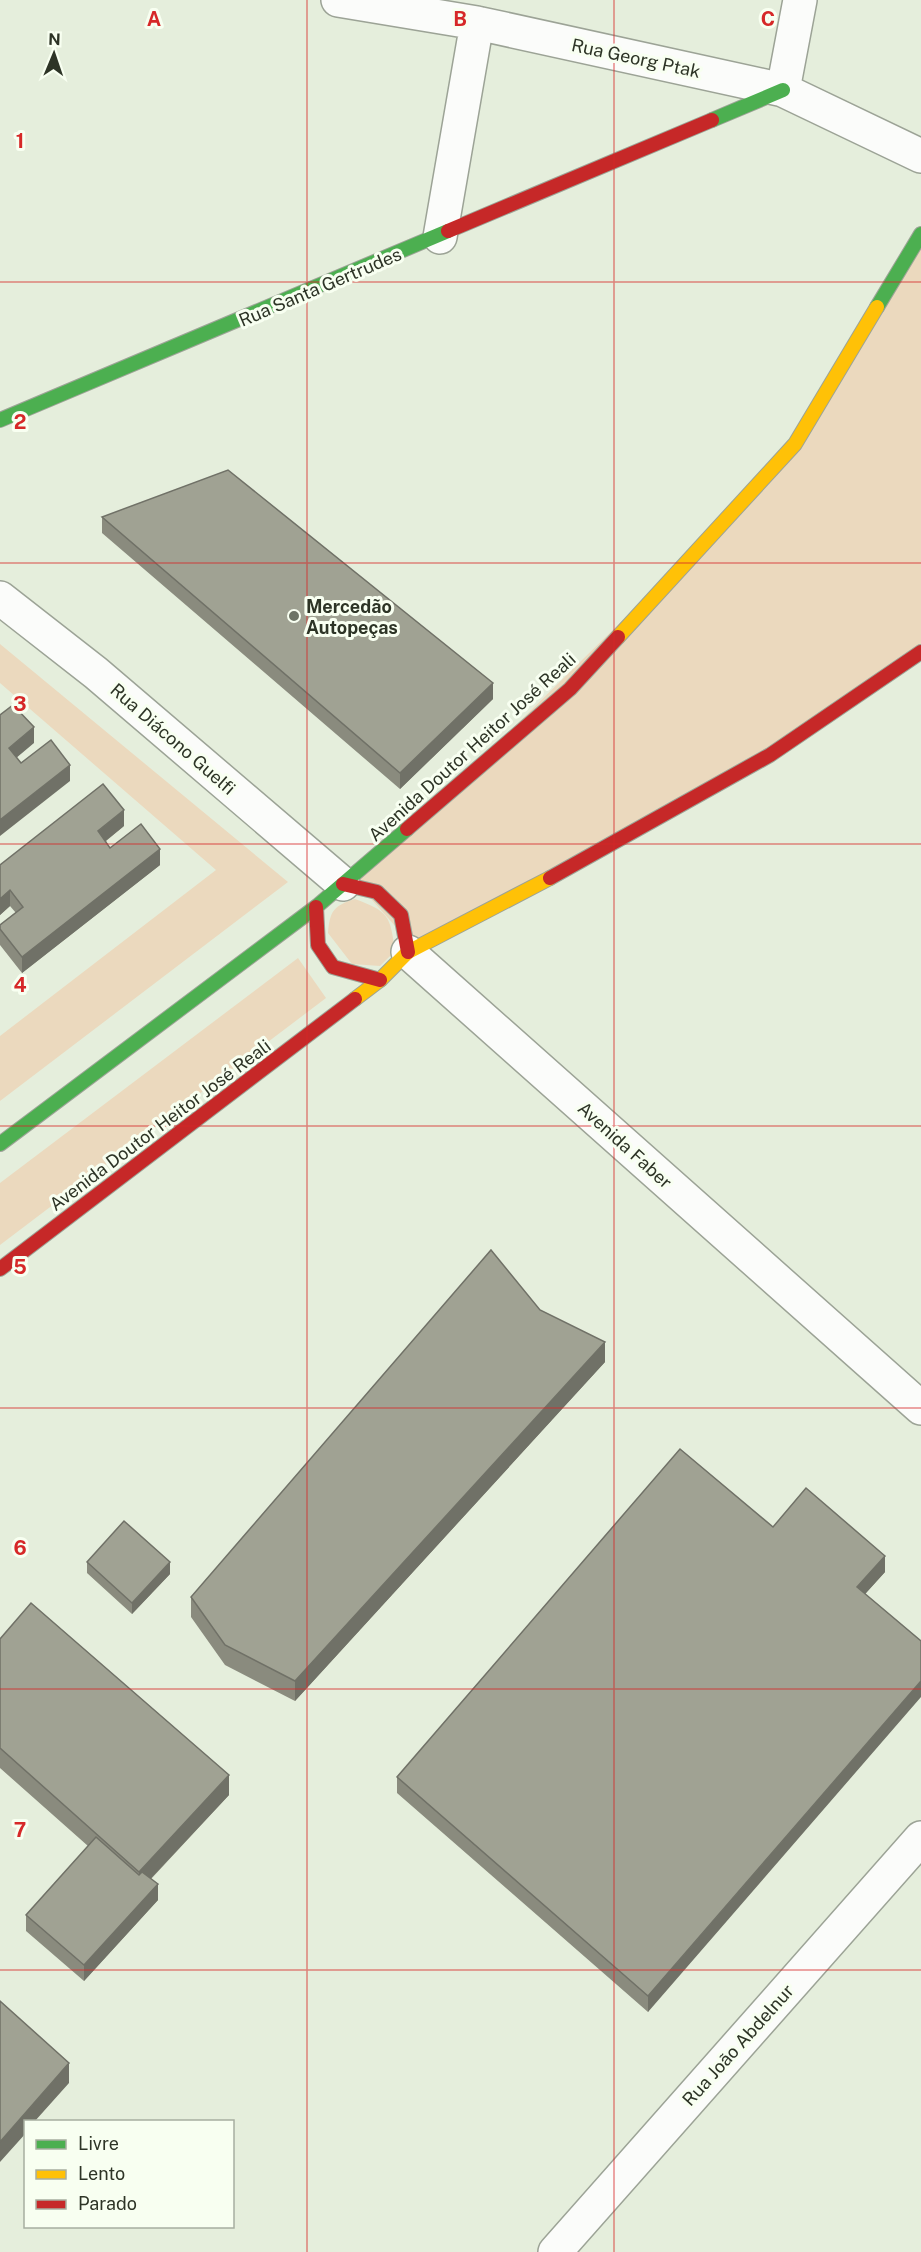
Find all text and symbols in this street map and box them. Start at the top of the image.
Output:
text: A [147,7,161,31]
text: B [453,7,467,31]
text: C [761,7,775,31]
north arrow [24,24,84,84]
text: N [48,30,61,49]
street label: Rua Georg Ptak [570,34,702,82]
text: 1 [16,129,24,153]
street label: Rua Santa Gertrudes [236,243,404,331]
text: 2 [14,410,26,434]
place label: Mercedão Autopeças [306,596,398,638]
marker: Mercedão Autopeças [287,609,301,623]
street label: Avenida Doutor Heitor José Reali [364,648,580,846]
street label: Rua Diácono Guelfi [106,679,240,799]
text: 3 [13,692,27,716]
text: 4 [13,973,27,997]
street label: Avenida Doutor Heitor José Reali [45,1035,275,1215]
street label: Avenida Faber [574,1097,676,1193]
text: 5 [13,1255,27,1279]
text: 6 [13,1536,27,1560]
text: 7 [14,1818,26,1842]
street label: Rua João Abdelnur [678,1980,798,2110]
legend [24,2120,234,2228]
text: Livre [78,2133,119,2154]
text: Lento [78,2163,125,2184]
text: Parado [78,2193,137,2214]

